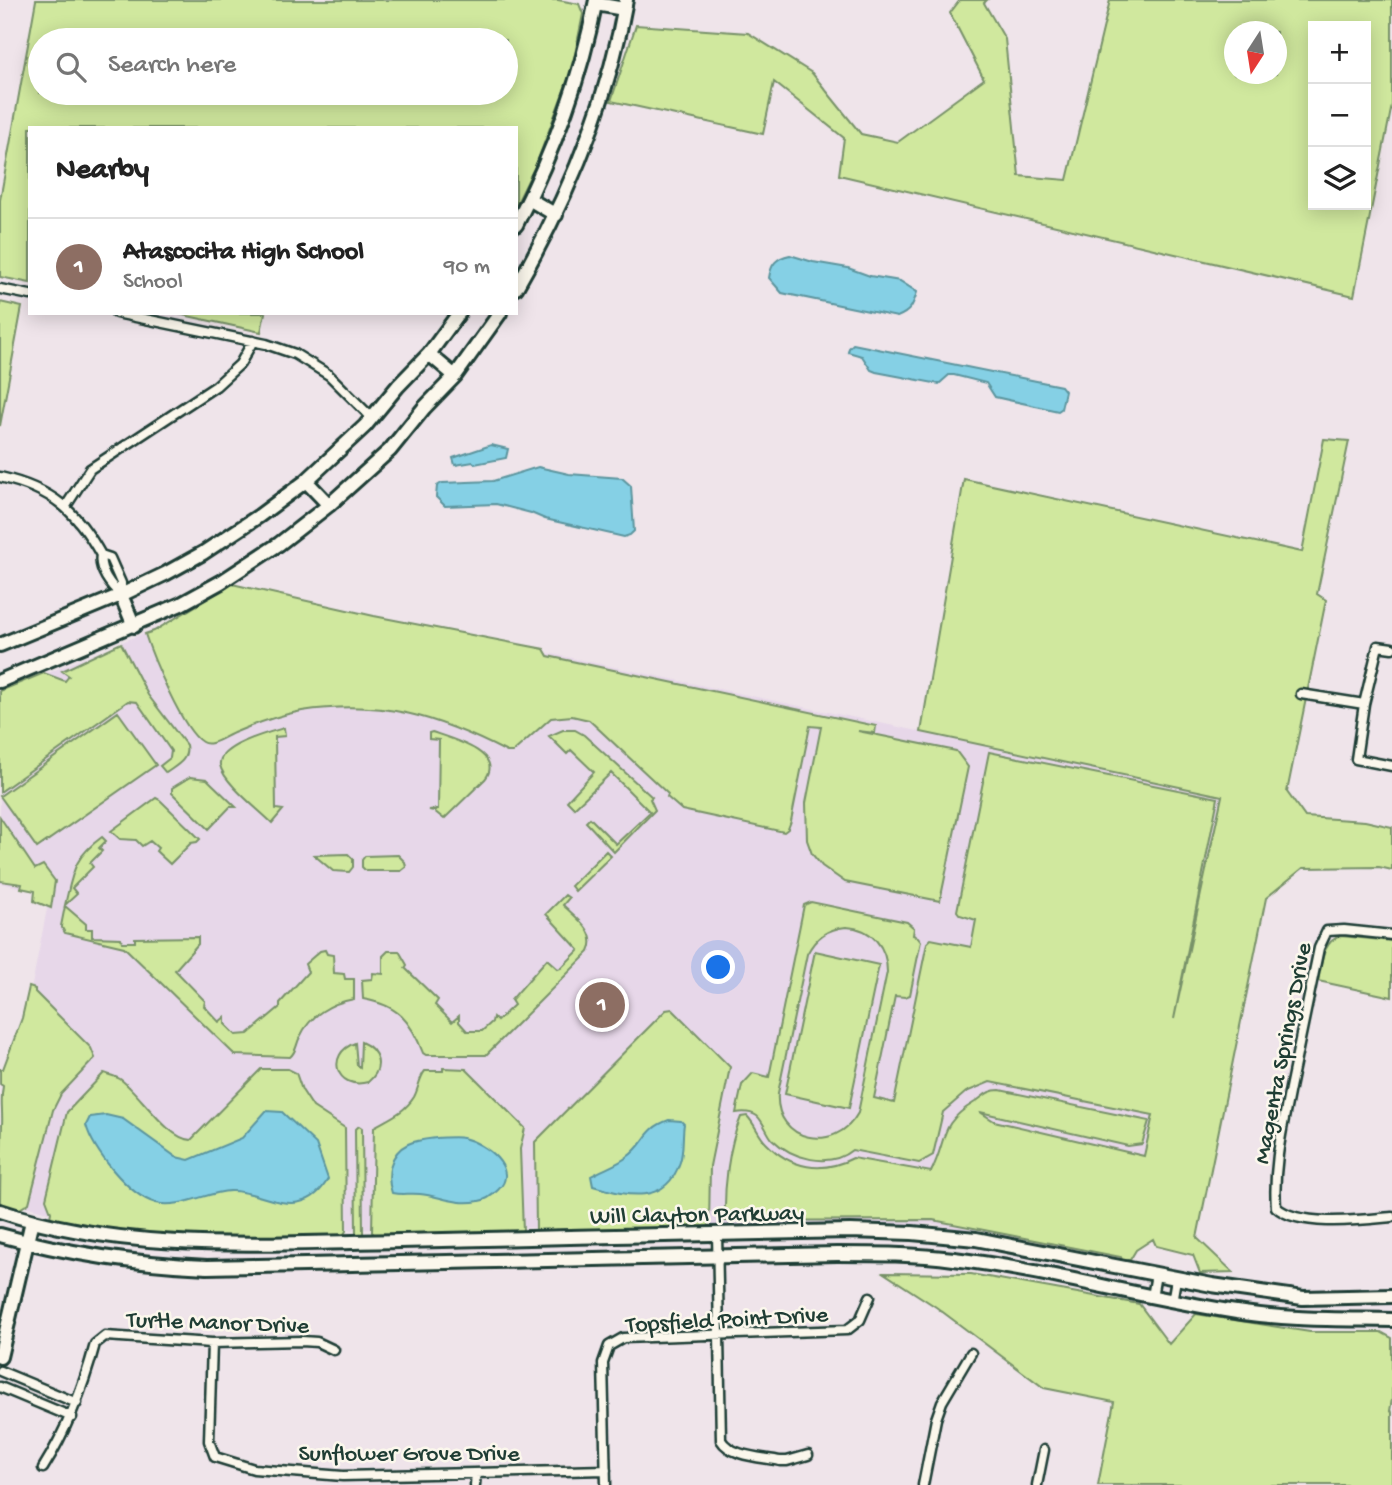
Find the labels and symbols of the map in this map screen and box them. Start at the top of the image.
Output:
north arrow [1224,21,1287,84]
street label: Magenta Springs Drive [1249,940,1320,1167]
your location [701,950,735,984]
pin: 1 [579,979,625,1031]
street label: Will Clayton Parkway [590,1200,805,1233]
street label: Topsfield Point Drive [623,1302,830,1341]
street label: Turtle Manor Drive [124,1307,310,1342]
street label: Sunflower Grove Drive [298,1441,520,1470]

